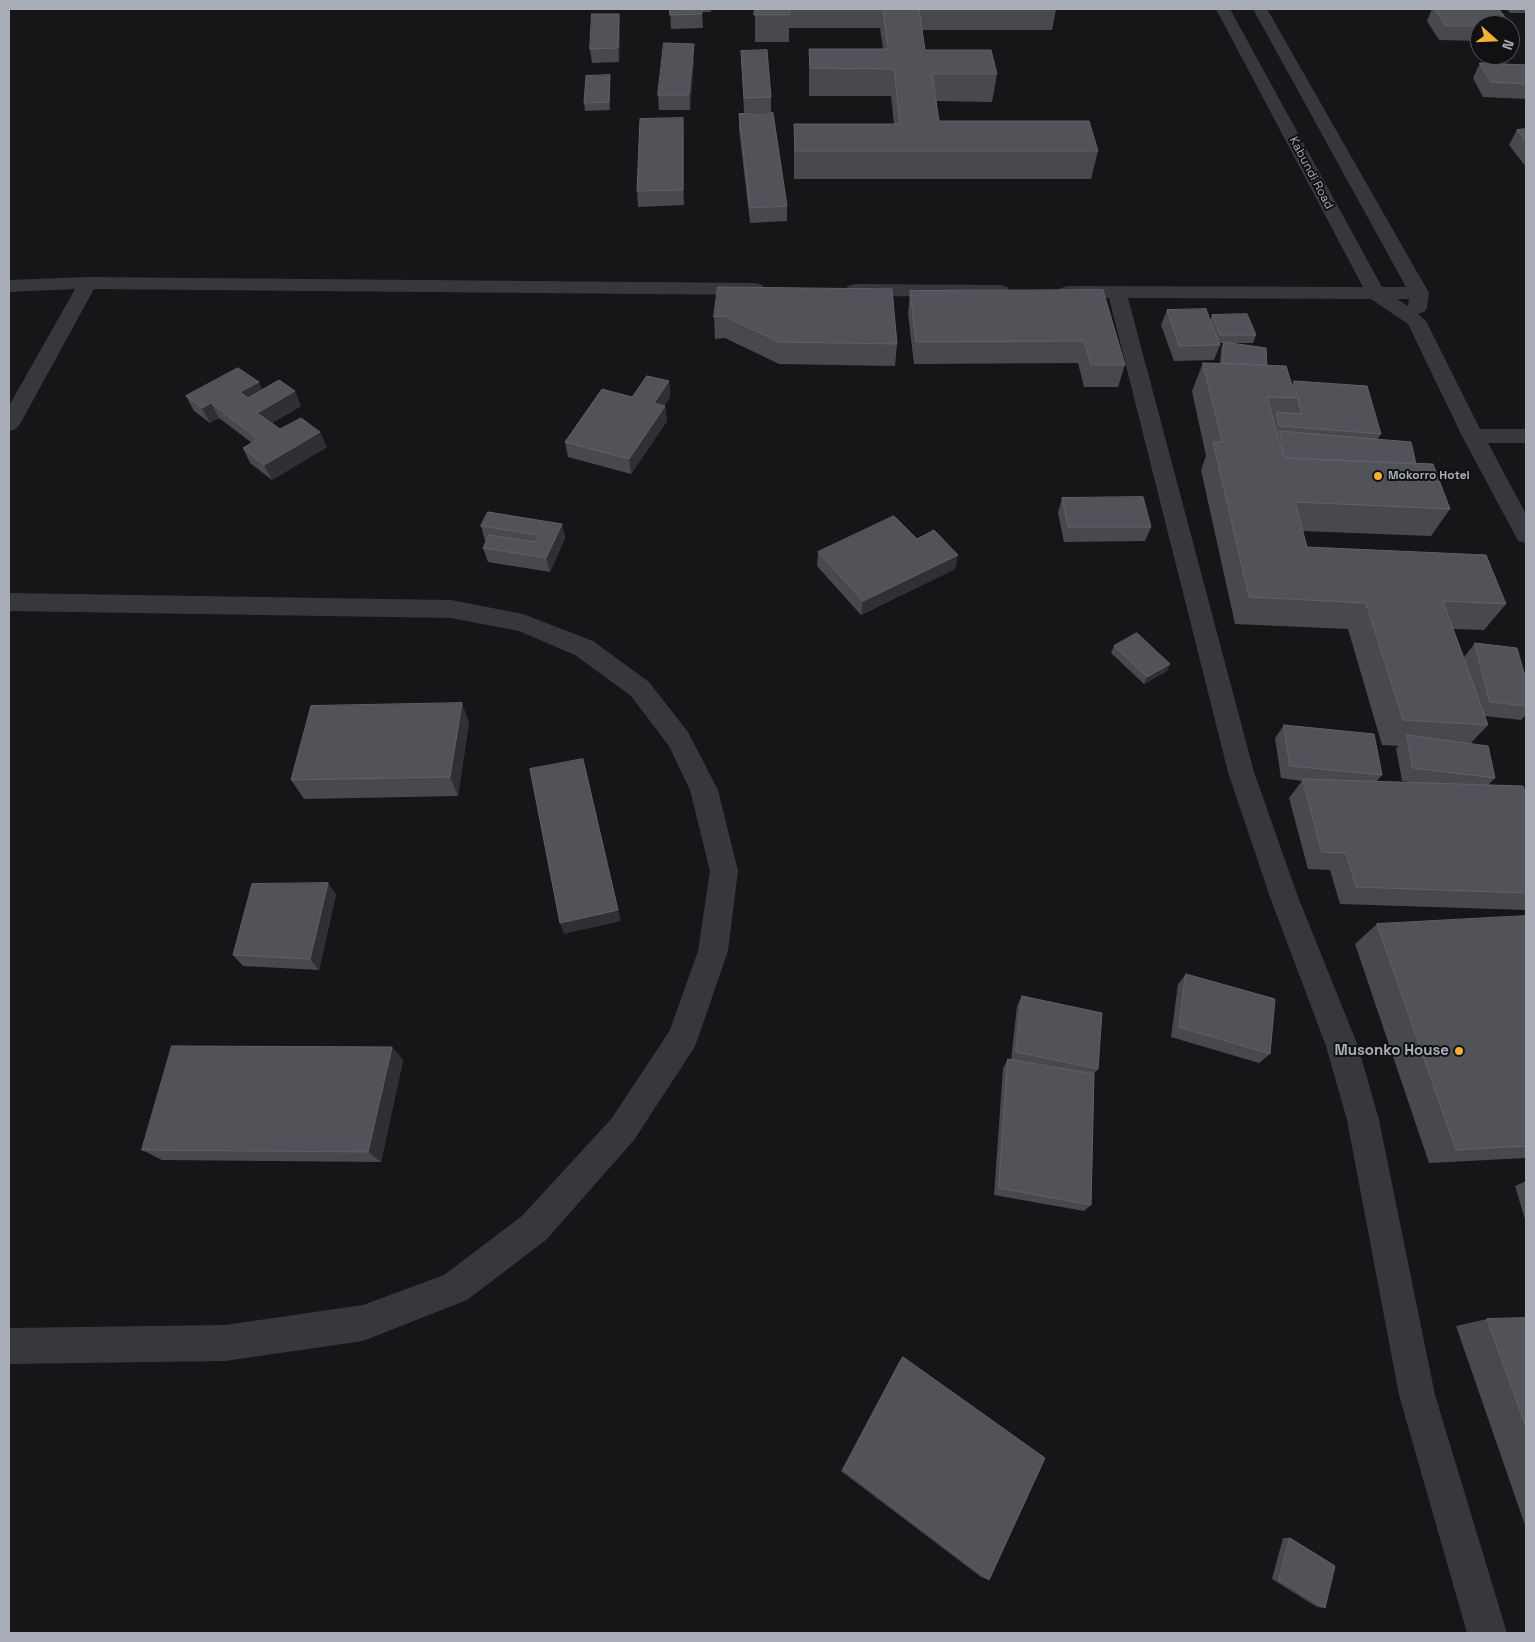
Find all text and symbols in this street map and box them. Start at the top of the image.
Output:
north arrow [1470,15,1520,65]
text: N [1498,37,1518,52]
street label: Kabundi Road [1286,134,1336,212]
place label: Mokorro Hotel [1388,469,1470,483]
marker: Mokorro Hotel [1372,470,1384,482]
place label: Musonko House [1334,1042,1449,1060]
marker: Musonko House [1453,1045,1465,1057]

